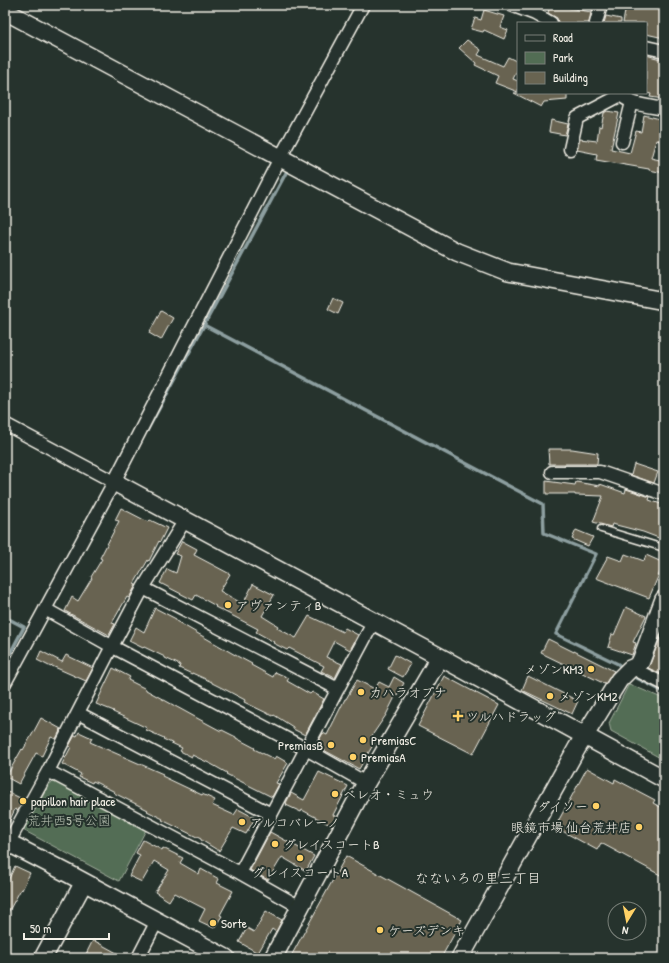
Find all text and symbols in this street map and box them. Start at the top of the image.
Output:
legend [517,22,647,94]
text: Road [553,29,573,46]
text: Park [553,49,573,66]
text: Building [553,69,588,86]
place label: アヴァンティB [236,596,322,614]
marker: アヴァンティB [223,600,233,610]
place label: メゾンKM3 [524,660,583,678]
marker: メゾンKM3 [586,664,596,674]
place label: カハラオプナ [369,683,447,701]
marker: カハラオプナ [356,687,366,697]
place label: メゾンKM2 [558,687,618,705]
marker: メゾンKM2 [545,691,555,701]
place label: ツルハドラッグ [466,707,556,725]
marker: ツルハドラッグ [453,711,463,721]
place label: PremiasC [371,731,416,749]
marker: PremiasC [358,735,368,745]
place label: PremiasB [278,736,323,754]
marker: PremiasB [326,740,336,750]
place label: PremiasA [361,748,406,766]
marker: PremiasA [348,752,358,762]
place label: ベレオ・ミュウ [343,785,434,803]
marker: ベレオ・ミュウ [330,789,340,799]
place label: papillon hair place [31,792,116,810]
marker: papillon hair place [18,796,28,806]
place label: ダイソー [537,797,588,815]
marker: ダイソー [591,801,601,811]
park label: 荒井西5号公園 [27,811,111,829]
place label: アルコバレーノ [250,813,340,831]
marker: アルコバレーノ [237,817,247,827]
place label: 眼鏡市場 仙台荒井店 [511,818,631,836]
marker: 眼鏡市場 仙台荒井店 [634,822,644,832]
place label: グレイスコートB [283,835,380,853]
marker: グレイスコートB [270,839,280,849]
marker: グレイスコートA [295,853,305,863]
place label: グレイスコートA [252,863,349,881]
district label: なないろの里三丁目 [415,868,541,887]
north arrow [607,901,647,941]
place label: Sorte [221,914,247,932]
scale bar [24,915,109,941]
marker: Sorte [208,918,218,928]
text: 50 m [30,920,51,937]
place label: ケーズデンキ [388,921,465,939]
text: N [621,923,629,938]
marker: ケーズデンキ [375,925,385,935]

